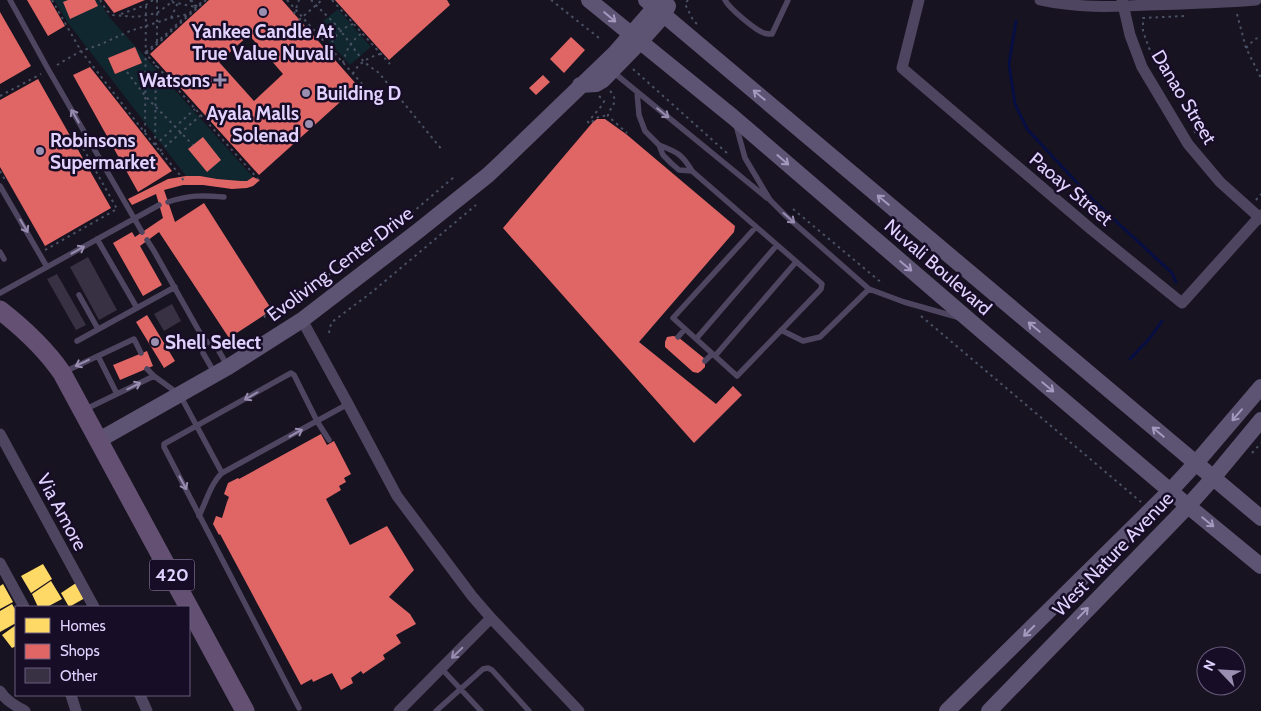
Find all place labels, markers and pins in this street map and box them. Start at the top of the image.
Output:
marker: Yankee Candle At True Value Nuvali [257,6,269,18]
place label: Yankee Candle At True Value Nuvali [191,20,335,65]
place label: Watsons [139,69,210,92]
marker: Watsons [214,74,226,86]
place label: Building D [316,82,401,105]
marker: Building D [300,87,312,99]
place label: Ayala Malls Solenad [206,102,299,147]
marker: Ayala Malls Solenad [303,118,315,130]
place label: Robinsons Supermarket [50,129,156,174]
marker: Robinsons Supermarket [34,145,46,157]
place label: Shell Select [165,331,262,354]
marker: Shell Select [149,336,161,348]

